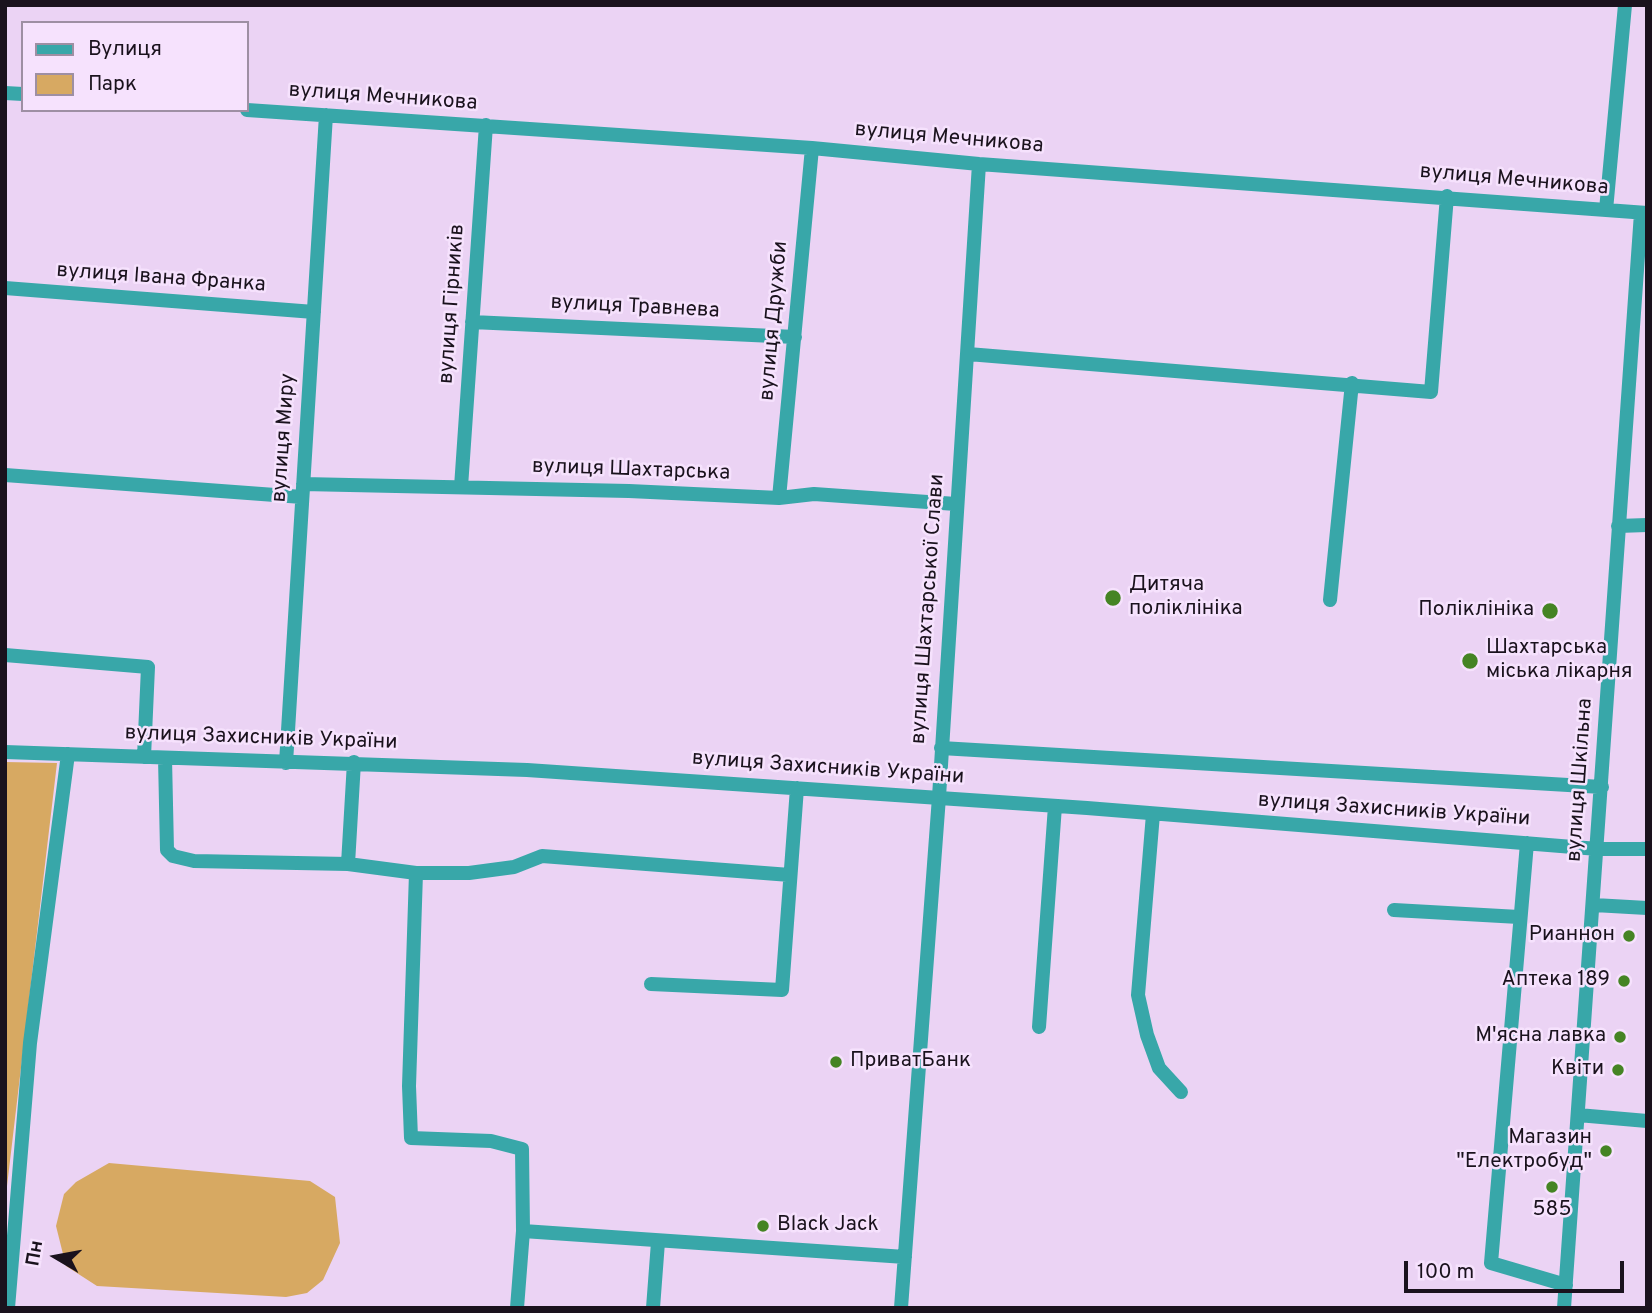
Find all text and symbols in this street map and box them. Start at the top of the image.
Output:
legend [21,21,248,112]
text: Вулиця [88,36,162,63]
text: Парк [88,71,137,98]
street label: вулиця Мечникова [288,79,478,117]
street label: вулиця Мечникова [854,118,1044,160]
street label: вулиця Мечникова [1419,160,1609,202]
street label: вулиця Гірників [435,223,471,385]
street label: вулиця Дружби [755,240,795,402]
street label: вулиця Івана Франка [55,259,267,299]
street label: вулиця Травнева [550,291,720,325]
street label: вулиця Миру [268,373,302,503]
street label: вулиця Шахтарська [531,455,731,487]
street label: вулиця Шахтарської Слави [907,473,951,745]
place label: Дитяча поліклініка [1129,573,1243,623]
marker: Дитяча поліклініка [1103,588,1123,608]
place label: Поліклініка [1418,598,1534,624]
marker: Поліклініка [1540,601,1560,621]
place label: Шахтарська міська лікарня [1486,636,1633,686]
marker: Шахтарська міська лікарня [1460,651,1480,671]
street label: вулиця Шкільна [1563,697,1599,863]
street label: вулиця Захисників України [124,722,398,756]
street label: вулиця Захисників України [691,747,965,791]
street label: вулиця Захисників України [1257,789,1531,833]
place label: Рианнон [1529,923,1615,949]
marker: Рианнон [1621,928,1637,944]
place label: Аптека 189 [1502,968,1610,994]
marker: Аптека 189 [1616,973,1632,989]
place label: М'ясна лавка [1475,1024,1606,1050]
marker: М'ясна лавка [1612,1029,1628,1045]
place label: ПриватБанк [850,1049,971,1075]
marker: ПриватБанк [828,1054,844,1070]
place label: Квіти [1551,1057,1604,1083]
marker: Квіти [1610,1062,1626,1078]
place label: Магазин "Електробуд" [1456,1126,1592,1176]
marker: Магазин "Електробуд" [1598,1143,1614,1159]
marker: 585 [1544,1179,1560,1195]
place label: 585 [1533,1198,1571,1224]
place label: Black Jack [777,1213,879,1239]
marker: Black Jack [755,1218,771,1234]
north arrow [21,1222,91,1292]
text: Пн [21,1239,49,1268]
scale bar [1407,1246,1628,1290]
text: 100 m [1417,1259,1474,1286]

